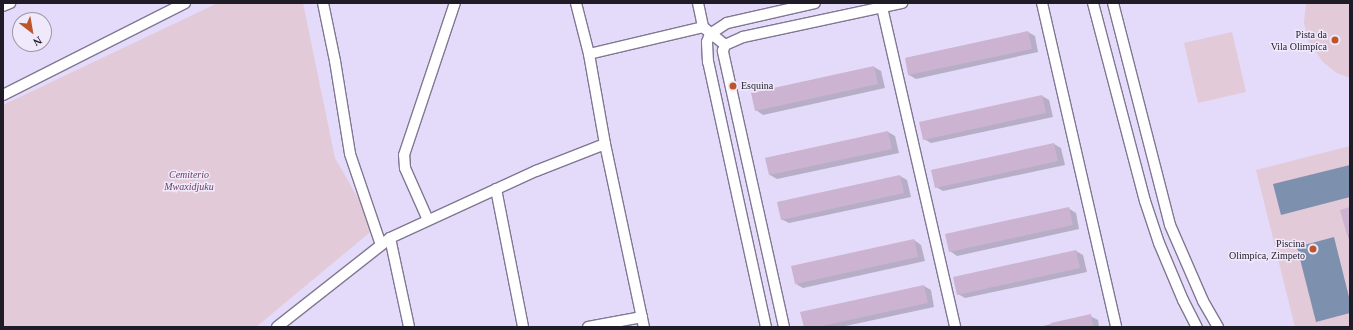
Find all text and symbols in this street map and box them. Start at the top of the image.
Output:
north arrow [12,12,52,52]
place label: Pista da Vila Olimpíca [1271,28,1327,52]
text: N [31,34,44,49]
marker: Pista da Vila Olimpíca [1330,35,1340,45]
place label: Esquina [741,80,773,92]
marker: Esquina [728,81,738,91]
park label: Cemiterio Mwaxidjuku [164,168,214,192]
place label: Piscina Olimpíca, Zimpeto [1229,237,1305,260]
marker: Piscina Olimpíca, Zimpeto [1308,244,1318,254]

